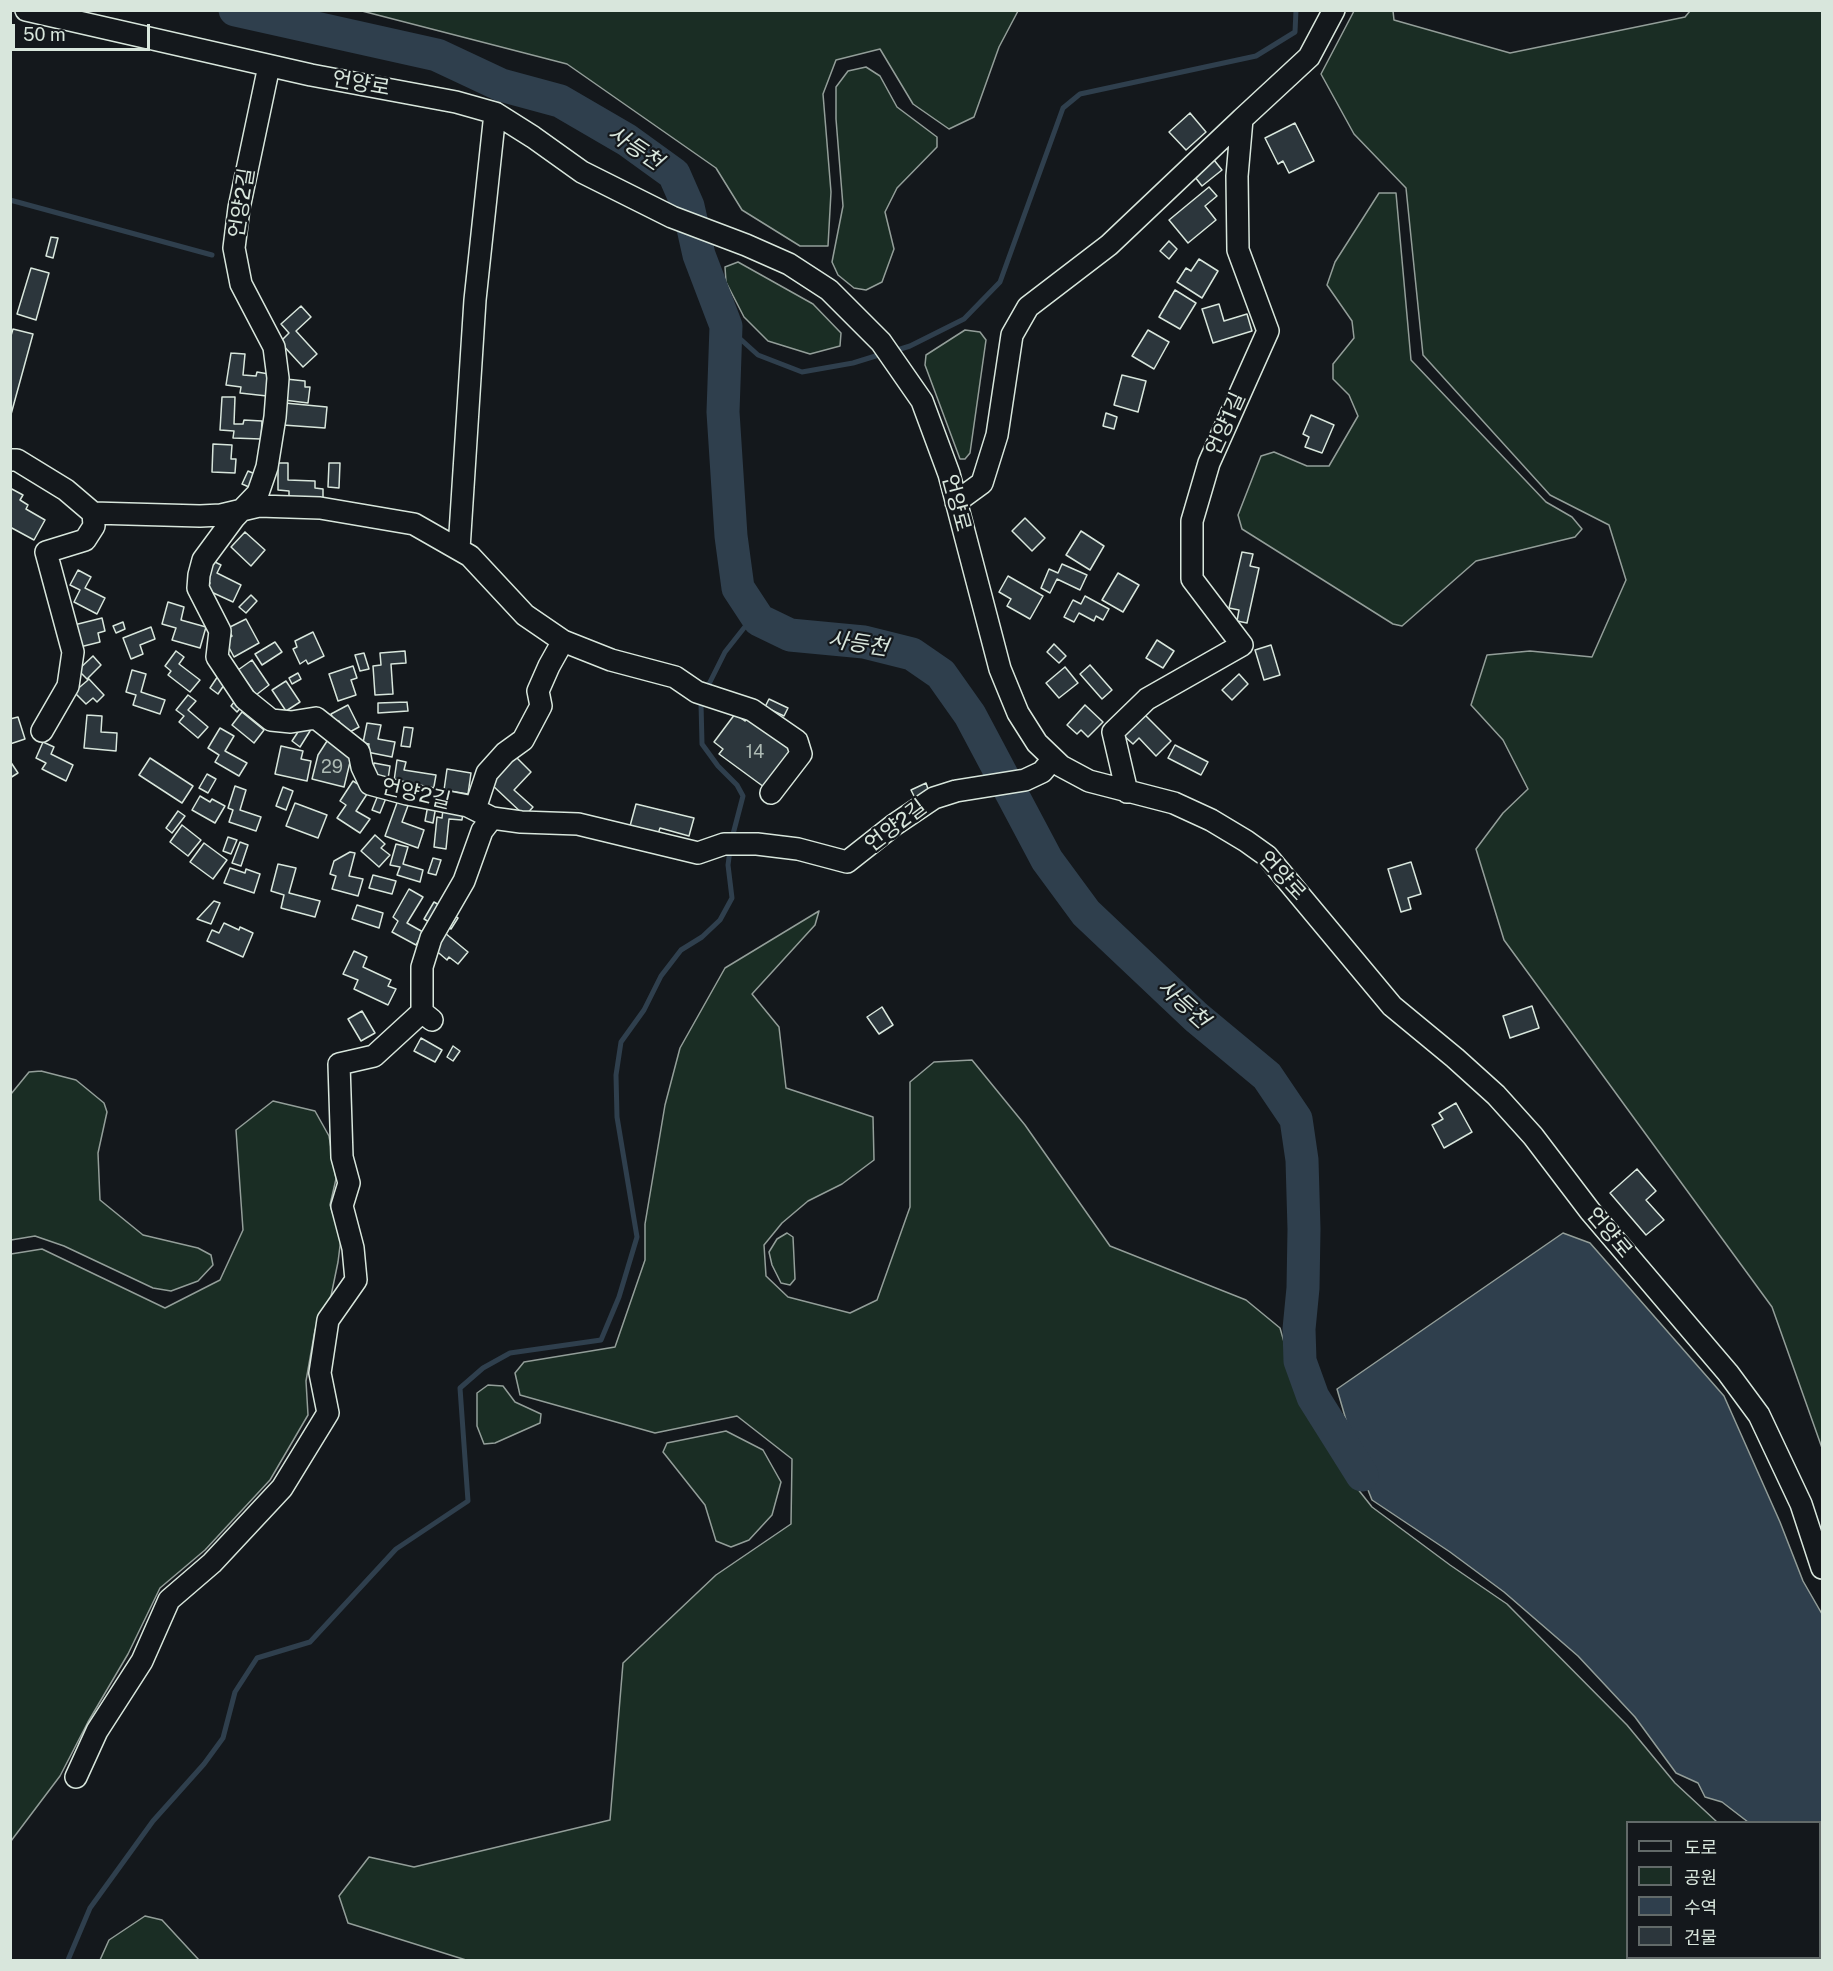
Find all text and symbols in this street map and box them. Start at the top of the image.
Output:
scale bar [15,12,153,50]
text: 50 m [23,24,66,45]
street label: 언양로 [330,67,392,101]
water label: 사등천 [602,120,668,176]
street label: 언양2길 [224,166,260,240]
street label: 언양1길 [1201,388,1251,460]
street label: 언양로 [936,472,976,534]
water label: 사등천 [826,626,890,662]
house number: 14 [746,741,764,763]
house number: 29 [321,756,343,778]
street label: 언양2길 [379,774,453,814]
street label: 언양2길 [860,795,932,857]
street label: 언양로 [1253,846,1311,906]
water label: 사등천 [1152,974,1214,1034]
street label: 언양로 [1581,1203,1637,1263]
legend [1626,1821,1821,1959]
text: 도로 [1684,1837,1717,1858]
text: 공원 [1684,1867,1717,1888]
text: 수역 [1684,1897,1717,1918]
text: 건물 [1684,1927,1717,1948]

